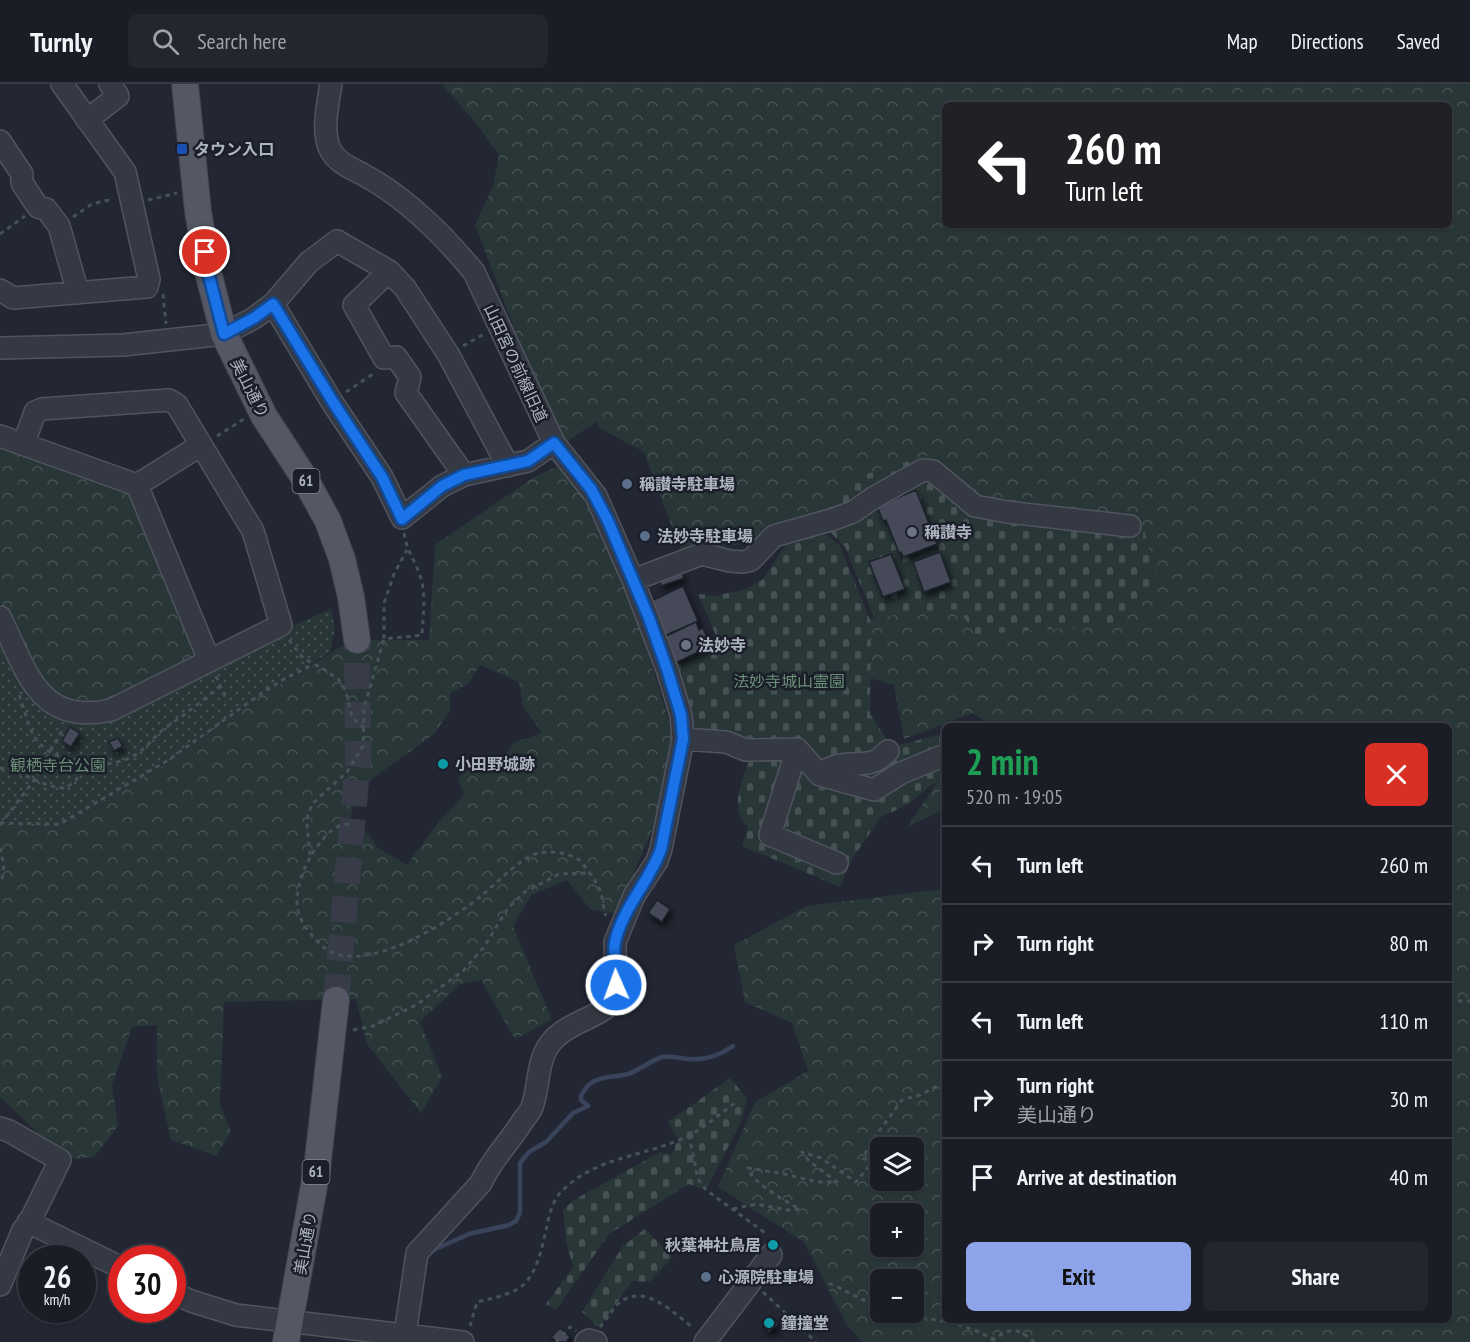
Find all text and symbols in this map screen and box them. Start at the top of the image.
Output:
search box [128,14,548,68]
text: Turnly [30,23,92,60]
icon: search [149,25,182,58]
text: Search here [197,27,287,55]
text: Map [1227,28,1258,55]
text: Directions [1291,28,1364,55]
text: Saved [1397,28,1440,55]
text: 260 m [1065,121,1162,176]
icon: left [966,126,1044,204]
place label: タウン入口 [194,139,274,159]
marker: タウン入口 [175,142,189,156]
text: Turn left [1065,174,1143,208]
pin [179,226,230,277]
icon: arrive [188,235,221,268]
street label: 山田宮の前線旧道 [480,301,552,425]
street label: 美山通り [227,355,273,421]
road number: 61 [292,469,320,493]
place label: 稱讃寺駐車場 [639,474,735,494]
marker: 稱讃寺駐車場 [620,477,634,491]
place label: 稱讃寺 [924,522,972,542]
marker: 稱讃寺 [905,525,919,539]
place label: 法妙寺駐車場 [657,526,753,546]
marker: 法妙寺駐車場 [638,529,652,543]
place label: 法妙寺 [698,635,746,655]
marker: 法妙寺 [679,638,693,652]
park label: 法妙寺城山霊園 [733,671,845,691]
text: 2 min [966,738,1039,785]
button: close [1365,743,1428,806]
place label: 小田野城跡 [455,754,535,774]
park label: 観栖寺台公園 [10,755,106,775]
marker: 小田野城跡 [436,757,450,771]
text: 520 m · 19:05 [966,784,1063,810]
icon: left [966,849,999,882]
text: Turn left [1017,851,1083,879]
text: 260 m [1379,851,1428,879]
icon: right [966,927,999,960]
text: Turn right [1017,929,1094,957]
text: 80 m [1389,929,1428,957]
position arrow [584,953,648,1017]
icon: left [966,1005,999,1038]
text: Turn left [1017,1007,1083,1035]
text: 110 m [1379,1007,1428,1035]
text: Turn right [1017,1071,1094,1099]
icon: right [966,1083,999,1116]
text: 30 m [1389,1085,1428,1113]
text: 美山通り [1017,1102,1097,1128]
map controls [870,1137,924,1323]
button: layers [870,1137,924,1191]
road number: 61 [302,1160,330,1184]
icon: arrive [966,1161,999,1194]
text: Arrive at destination [1017,1163,1177,1191]
text: 40 m [1389,1163,1428,1191]
button: + [870,1203,924,1257]
street label: 美山通り [290,1210,320,1276]
place label: 秋葉神社鳥居 [665,1235,761,1255]
marker: 秋葉神社鳥居 [766,1238,780,1252]
button: Exit [966,1242,1191,1311]
button: Share [1203,1242,1428,1311]
speed limit sign: 30 [108,1245,186,1323]
text: 26 [43,1257,71,1296]
place label: 心源院駐車場 [718,1267,814,1287]
button: − [870,1269,924,1323]
marker: 心源院駐車場 [699,1270,713,1284]
text: km/h [44,1290,70,1309]
place label: 鐘撞堂 [781,1313,829,1333]
marker: 鐘撞堂 [762,1316,776,1330]

